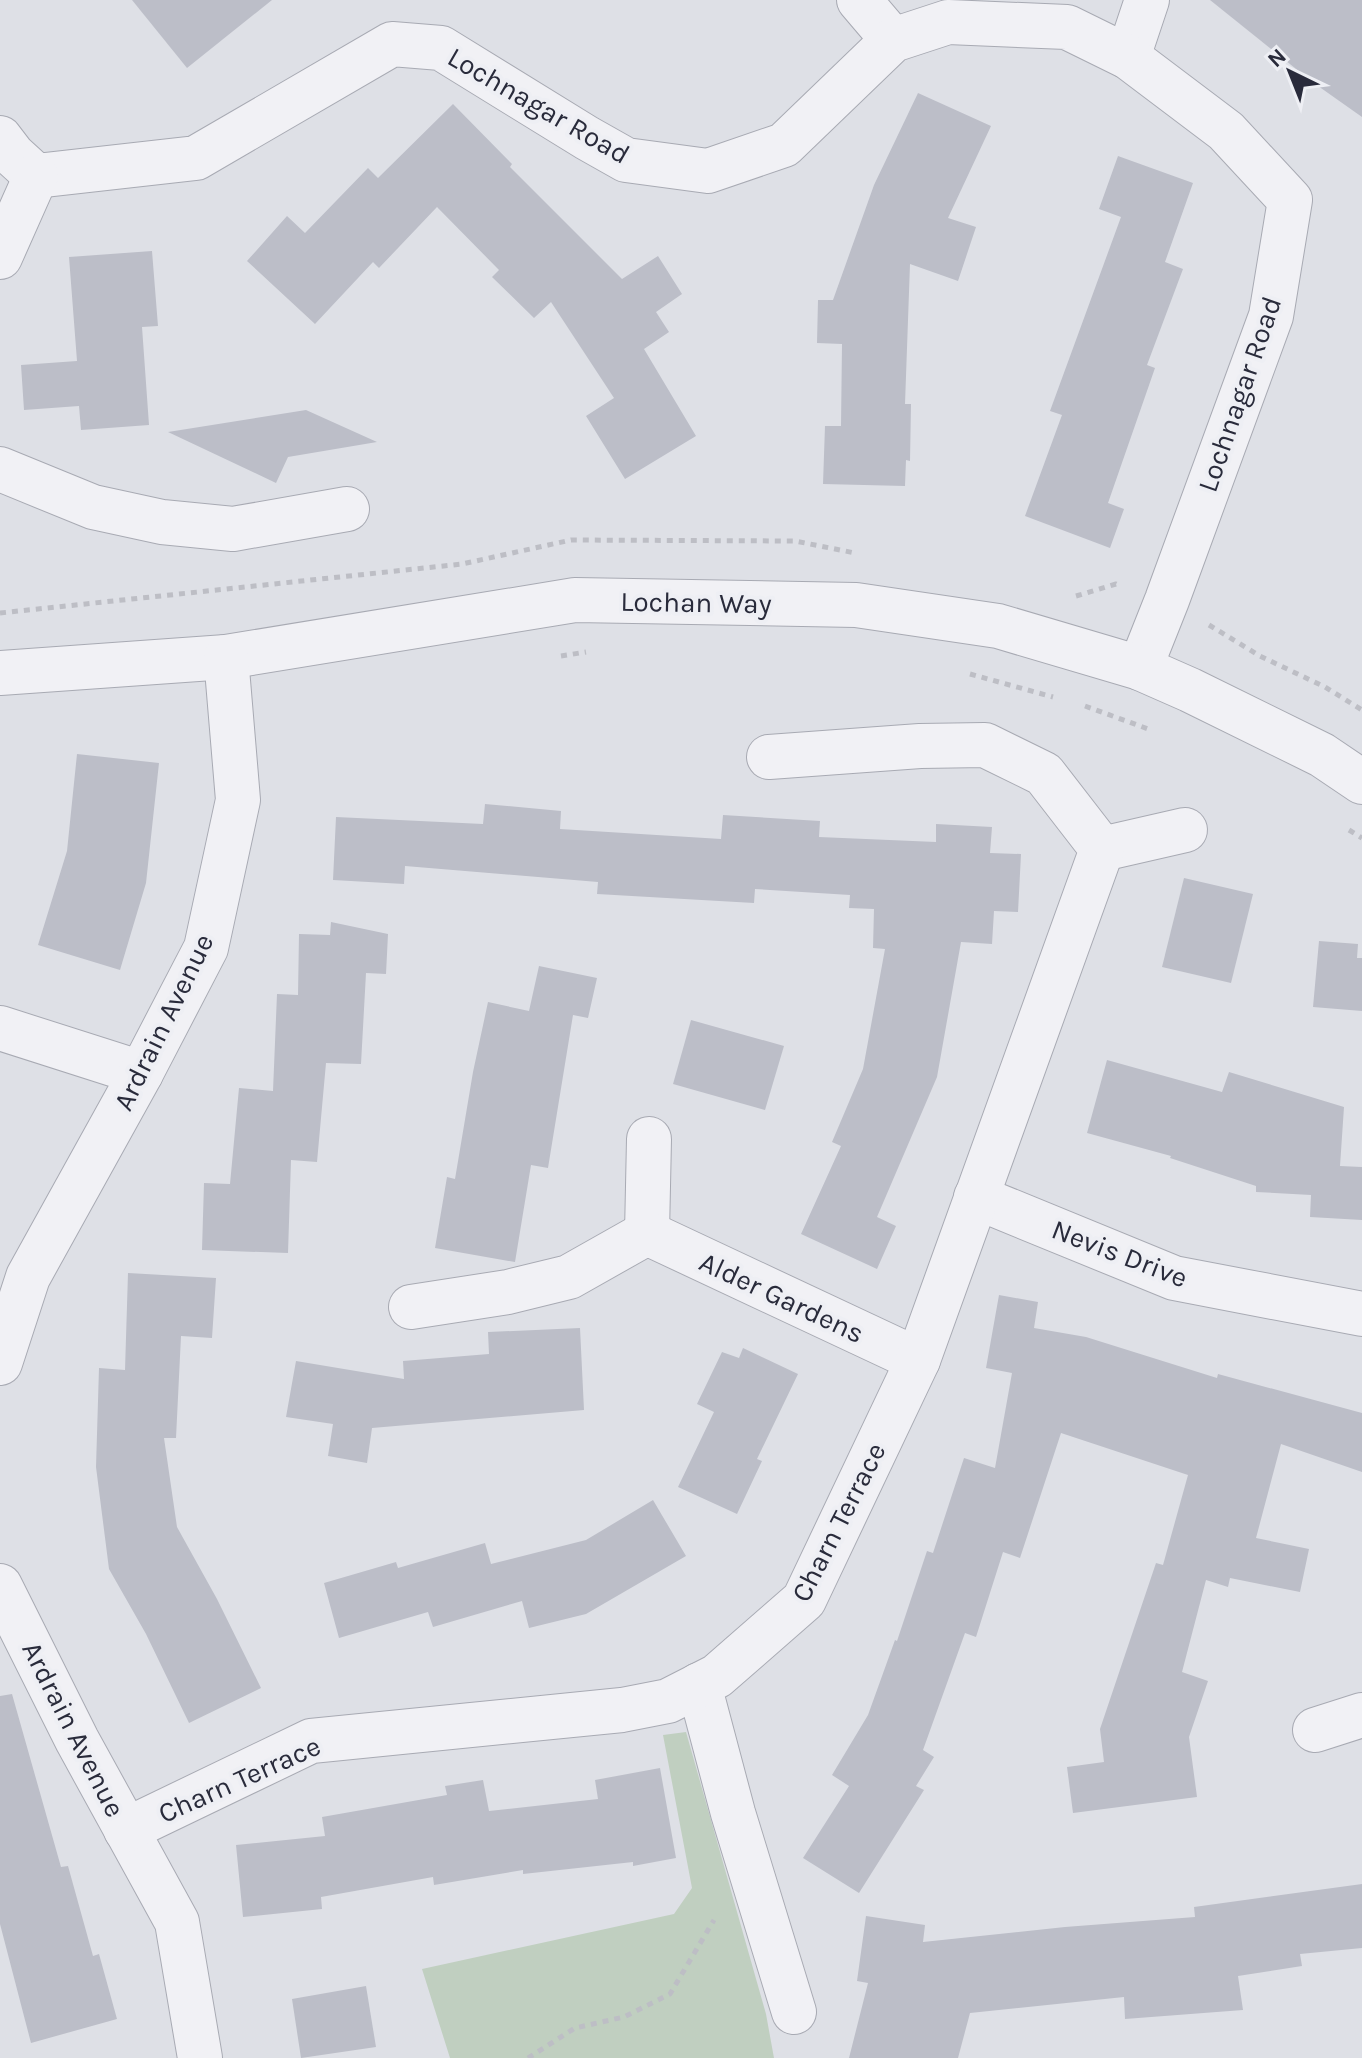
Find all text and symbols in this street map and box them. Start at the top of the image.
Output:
north arrow [1250,32,1330,112]
street label: Lochnagar Road [442,40,636,171]
text: N [1262,43,1292,73]
street label: Lochnagar Road [1191,292,1288,496]
street label: Lochan Way [620,585,772,620]
street label: Ardrain Avenue [106,929,220,1116]
street label: Nevis Drive [1047,1212,1192,1294]
street label: Alder Gardens [694,1245,869,1350]
street label: Charn Terrace [784,1437,893,1607]
street label: Ardrain Avenue [15,1636,132,1822]
street label: Charn Terrace [153,1729,325,1830]

